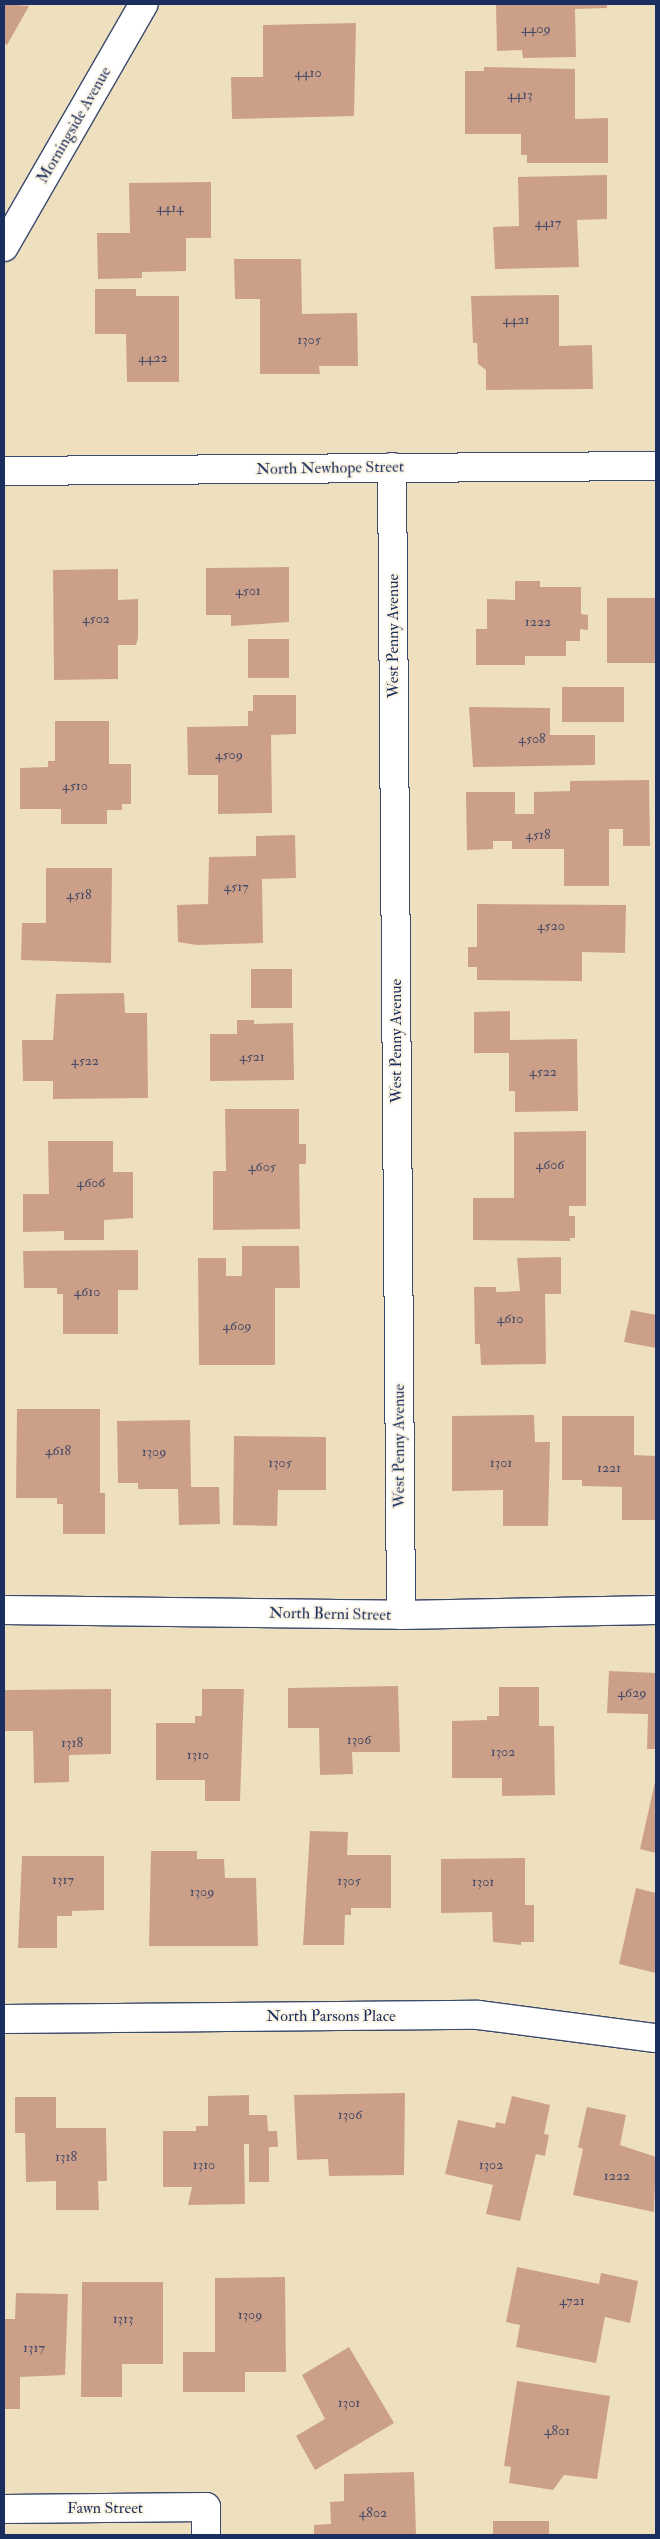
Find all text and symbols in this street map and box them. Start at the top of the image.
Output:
house number: 4409 [521,21,551,37]
street label: Morningside Avenue [33,63,115,187]
house number: 4410 [294,65,322,81]
house number: 4413 [507,87,533,103]
house number: 4414 [156,200,184,216]
house number: 4417 [535,215,561,231]
house number: 4421 [502,312,530,328]
house number: 1305 [297,332,321,348]
house number: 4422 [138,350,168,366]
street label: North Newhope Street [256,457,404,479]
street label: West Penny Avenue [383,574,403,698]
house number: 4501 [235,583,261,599]
house number: 4502 [82,611,110,627]
house number: 1222 [525,614,551,630]
house number: 4508 [518,731,546,747]
house number: 4509 [215,747,243,763]
house number: 4510 [62,778,88,794]
house number: 4518 [525,827,551,843]
house number: 4517 [223,879,249,895]
house number: 4518 [66,887,92,903]
house number: 4520 [537,918,565,934]
street label: West Penny Avenue [386,979,406,1103]
house number: 4521 [239,1049,265,1065]
house number: 4522 [71,1053,99,1069]
house number: 4522 [529,1064,557,1080]
house number: 4606 [536,1157,564,1173]
house number: 4605 [248,1159,276,1175]
house number: 4606 [77,1175,105,1191]
house number: 4610 [74,1284,100,1300]
house number: 4610 [497,1311,523,1327]
house number: 4609 [223,1318,251,1334]
street label: West Penny Avenue [389,1384,409,1508]
house number: 4618 [45,1443,71,1459]
house number: 1309 [142,1444,166,1460]
house number: 1305 [268,1455,292,1471]
house number: 1301 [490,1455,512,1471]
house number: 1221 [597,1460,621,1476]
street label: North Berni Street [269,1603,391,1625]
house number: 4629 [618,1685,646,1701]
house number: 1306 [347,1732,371,1748]
house number: 1318 [61,1735,83,1751]
house number: 1302 [491,1744,515,1760]
house number: 1310 [187,1747,209,1763]
house number: 1317 [52,1872,74,1888]
house number: 1305 [337,1873,361,1889]
house number: 1301 [472,1874,494,1890]
house number: 1309 [190,1884,214,1900]
street label: North Parsons Place [266,2006,396,2026]
house number: 1306 [338,2107,362,2123]
house number: 1318 [55,2149,77,2165]
house number: 1310 [193,2157,215,2173]
house number: 1302 [479,2157,503,2173]
house number: 1222 [604,2168,630,2184]
house number: 4721 [559,2293,585,2309]
house number: 1309 [238,2307,262,2323]
house number: 1313 [113,2311,133,2327]
house number: 1317 [23,2340,45,2356]
house number: 1301 [338,2395,360,2411]
house number: 4801 [544,2423,570,2439]
street label: Fawn Street [67,2498,143,2518]
house number: 4802 [359,2505,387,2521]

